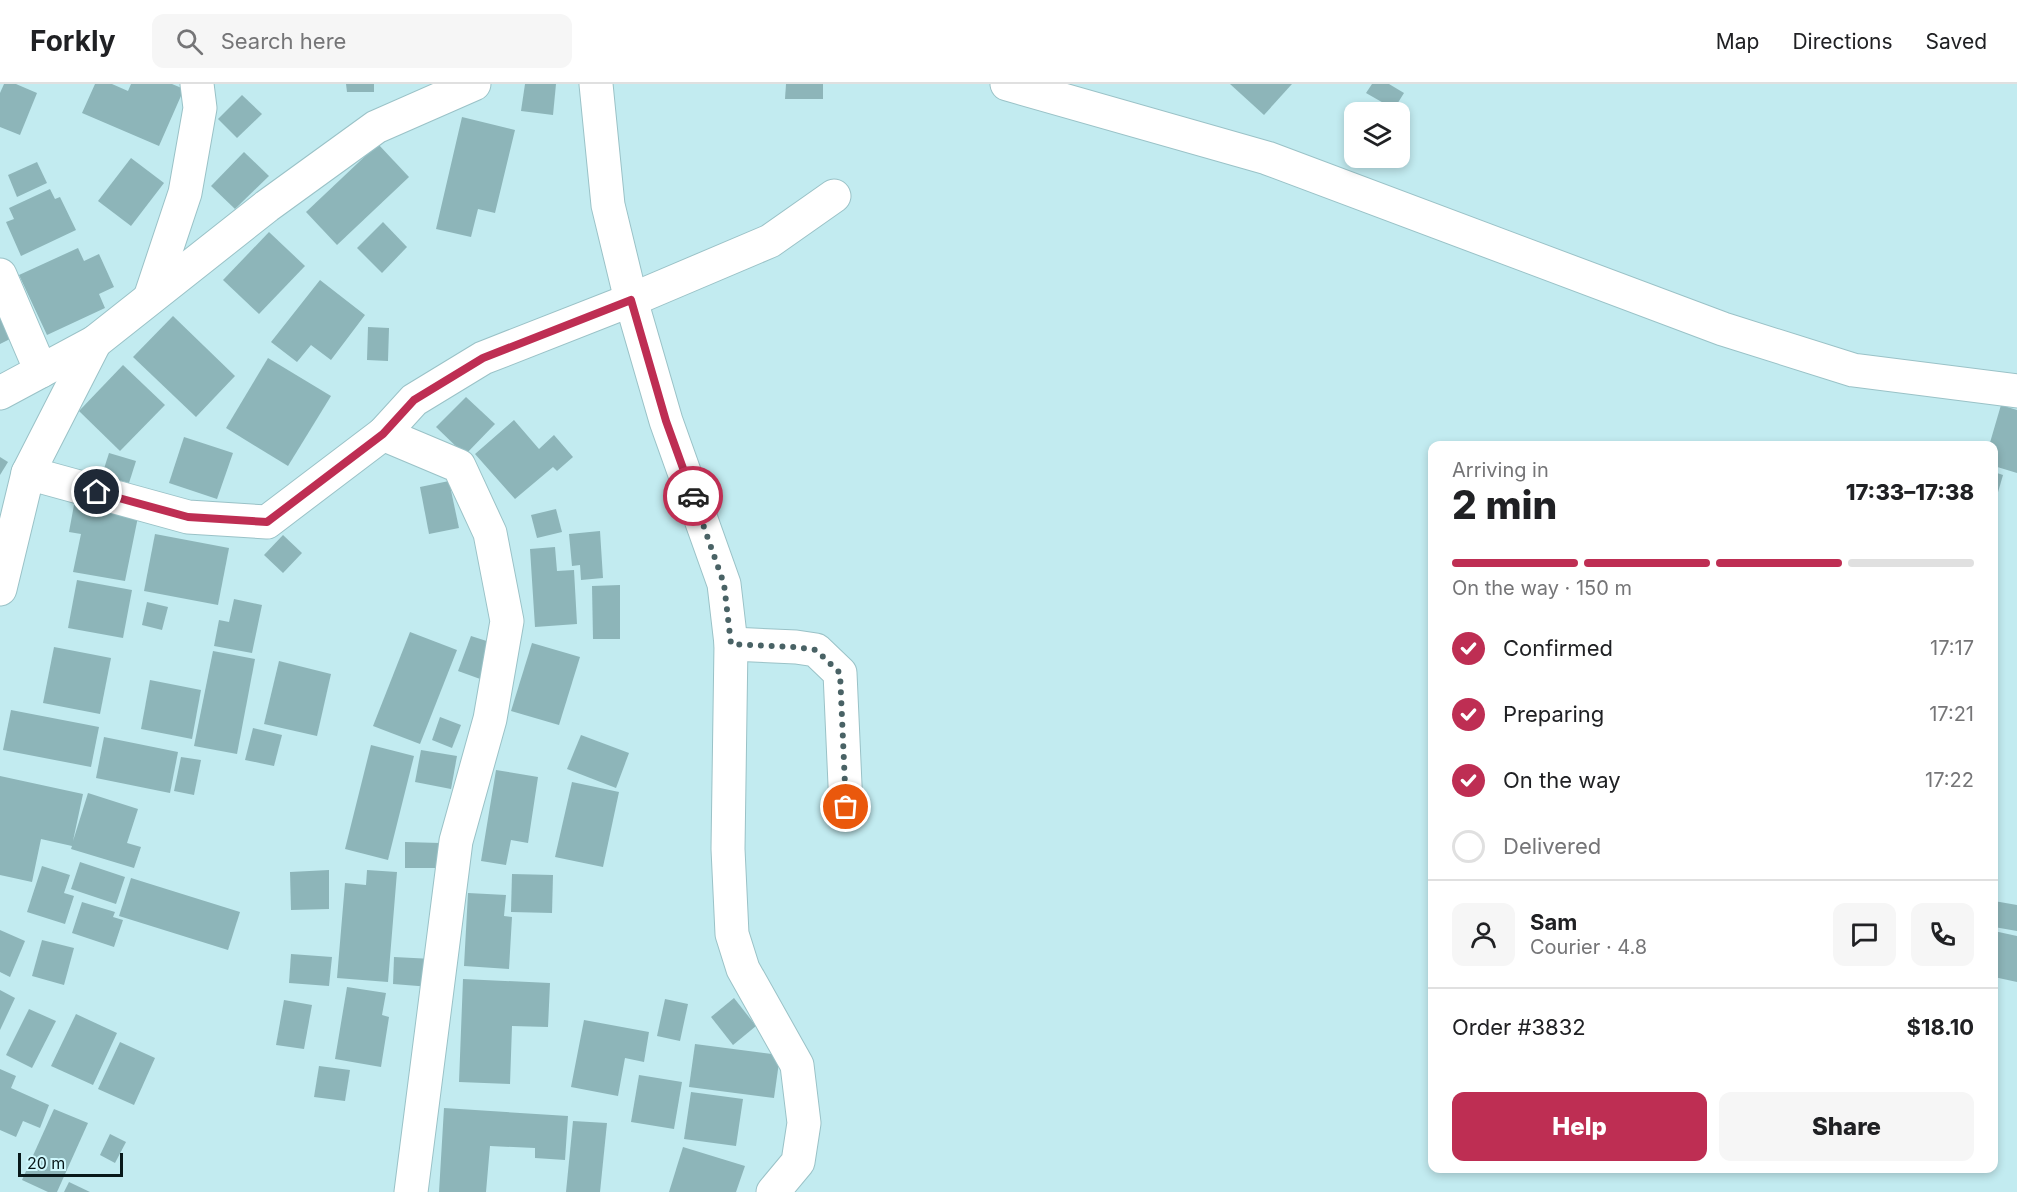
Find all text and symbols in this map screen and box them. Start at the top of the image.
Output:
search box [152,14,572,68]
text: Forkly [30,24,116,58]
icon: search [173,25,206,58]
text: Search here [221,28,346,54]
text: Map [1716,29,1759,54]
text: Directions [1792,29,1893,54]
text: Saved [1926,29,1987,54]
map controls [1344,102,1410,168]
button: layers [1344,102,1410,168]
text: Arriving in [1452,458,1549,482]
pin [71,466,122,517]
courier [663,466,723,526]
icon: home [80,475,113,508]
text: 17:33–17:38 [1846,479,1974,505]
icon: car [677,480,710,513]
text: 2 min [1452,481,1557,528]
text: On the way · 150 m [1452,576,1632,600]
icon: check [1452,632,1485,665]
text: Confirmed [1503,635,1613,661]
text: 17:17 [1930,636,1974,660]
icon: check [1452,698,1485,731]
text: Preparing [1503,701,1604,727]
text: 17:21 [1929,702,1974,726]
icon: check [1452,764,1485,797]
text: On the way [1503,767,1621,793]
text: 17:22 [1925,768,1974,792]
pin [820,781,871,832]
icon: bag [829,790,862,823]
text: Delivered [1503,833,1601,859]
button: person [1452,903,1515,966]
button: chat [1833,903,1896,966]
button: phone [1911,903,1974,966]
text: Sam [1530,909,1577,935]
text: Courier · 4.8 [1530,935,1647,959]
text: Order #3832 [1452,1014,1586,1040]
text: $18.10 [1907,1014,1974,1040]
button: Help [1452,1092,1707,1161]
button: Share [1719,1092,1974,1161]
scale bar [18,1150,123,1178]
text: 20 m [27,1153,65,1173]

